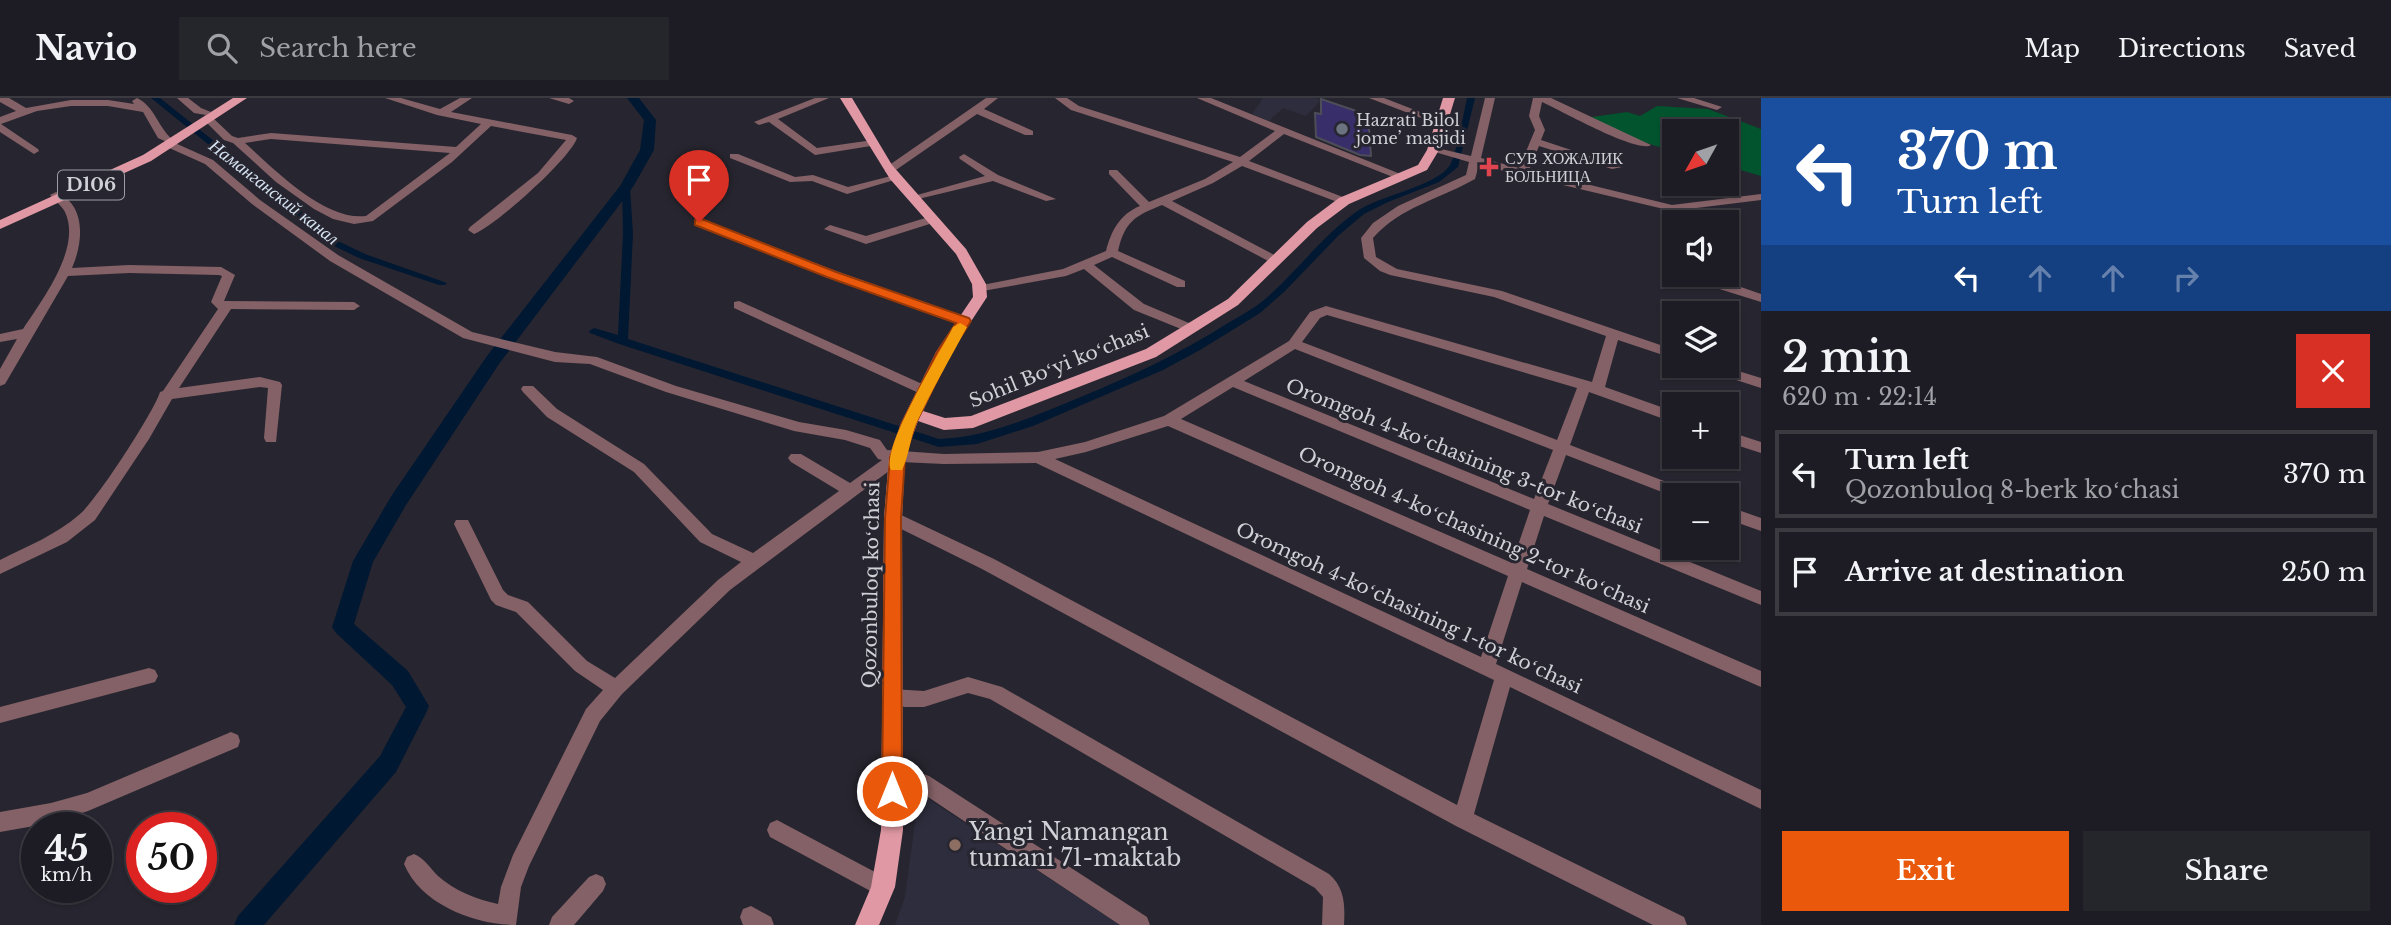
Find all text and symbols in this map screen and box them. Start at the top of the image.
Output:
search box [179,17,669,80]
text: Navio [35,28,137,69]
icon: search [203,29,241,67]
text: Search here [259,32,417,64]
text: Map [2024,34,2080,63]
text: Directions [2118,34,2246,63]
text: Saved [2284,34,2356,63]
place label: Hazrati Bilol jome’ masjidi [1353,110,1466,148]
north arrow [1662,119,1740,196]
map controls [1662,119,1739,560]
marker: Hazrati Bilol jome’ masjidi [1334,121,1350,137]
text: 370 m [1897,121,2058,182]
icon: left [1782,126,1873,217]
water label: Наманганский канал [204,134,343,250]
place label: СУВ ХОЖАЛИК БОЛЬНИЦА [1505,148,1623,186]
pin [669,150,729,222]
marker: СУВ ХОЖАЛИК БОЛЬНИЦА [1479,157,1499,177]
icon: arrive [680,161,718,199]
road number: D106 [58,170,124,200]
text: Turn left [1897,182,2043,222]
button: sound [1662,210,1739,287]
icon: left [1948,259,1986,297]
icon: ahead [2021,259,2059,297]
icon: ahead [2094,259,2132,297]
icon: right [2167,259,2205,297]
button: layers [1662,301,1739,378]
street label: Sohil Boʻyi koʻchasi [966,319,1153,413]
text: 2 min [1782,331,1911,383]
button: close [2296,334,2370,408]
street label: Oromgoh 4-koʻchasining 3-tor koʻchasi [1282,374,1646,539]
text: 620 m · 22:14 [1782,383,1937,411]
button: + [1662,392,1739,469]
street label: Oromgoh 4-koʻchasining 2-tor koʻchasi [1295,442,1654,619]
text: Turn left [1845,444,1969,476]
icon: left [1786,455,1824,493]
text: 370 m [2283,458,2366,490]
text: Qozonbuloq 8-berk koʻchasi [1845,476,2179,504]
street label: Qozonbuloq koʻchasi [858,481,884,689]
button: − [1662,483,1739,560]
street label: Oromgoh 4-koʻchasining 1-tor koʻchasi [1232,517,1586,699]
icon: arrive [1786,553,1824,591]
text: Arrive at destination [1845,556,2125,588]
text: 250 m [2281,556,2366,588]
position arrow [855,754,929,828]
speed limit sign: 50 [126,812,217,903]
place label: Yangi Namangan tumani 71-maktab [968,818,1181,872]
text: 45 [44,827,89,870]
button: Exit [1782,831,2069,911]
button: Share [2083,831,2370,911]
marker: Yangi Namangan tumani 71-maktab [947,837,963,853]
text: km/h [41,864,92,886]

